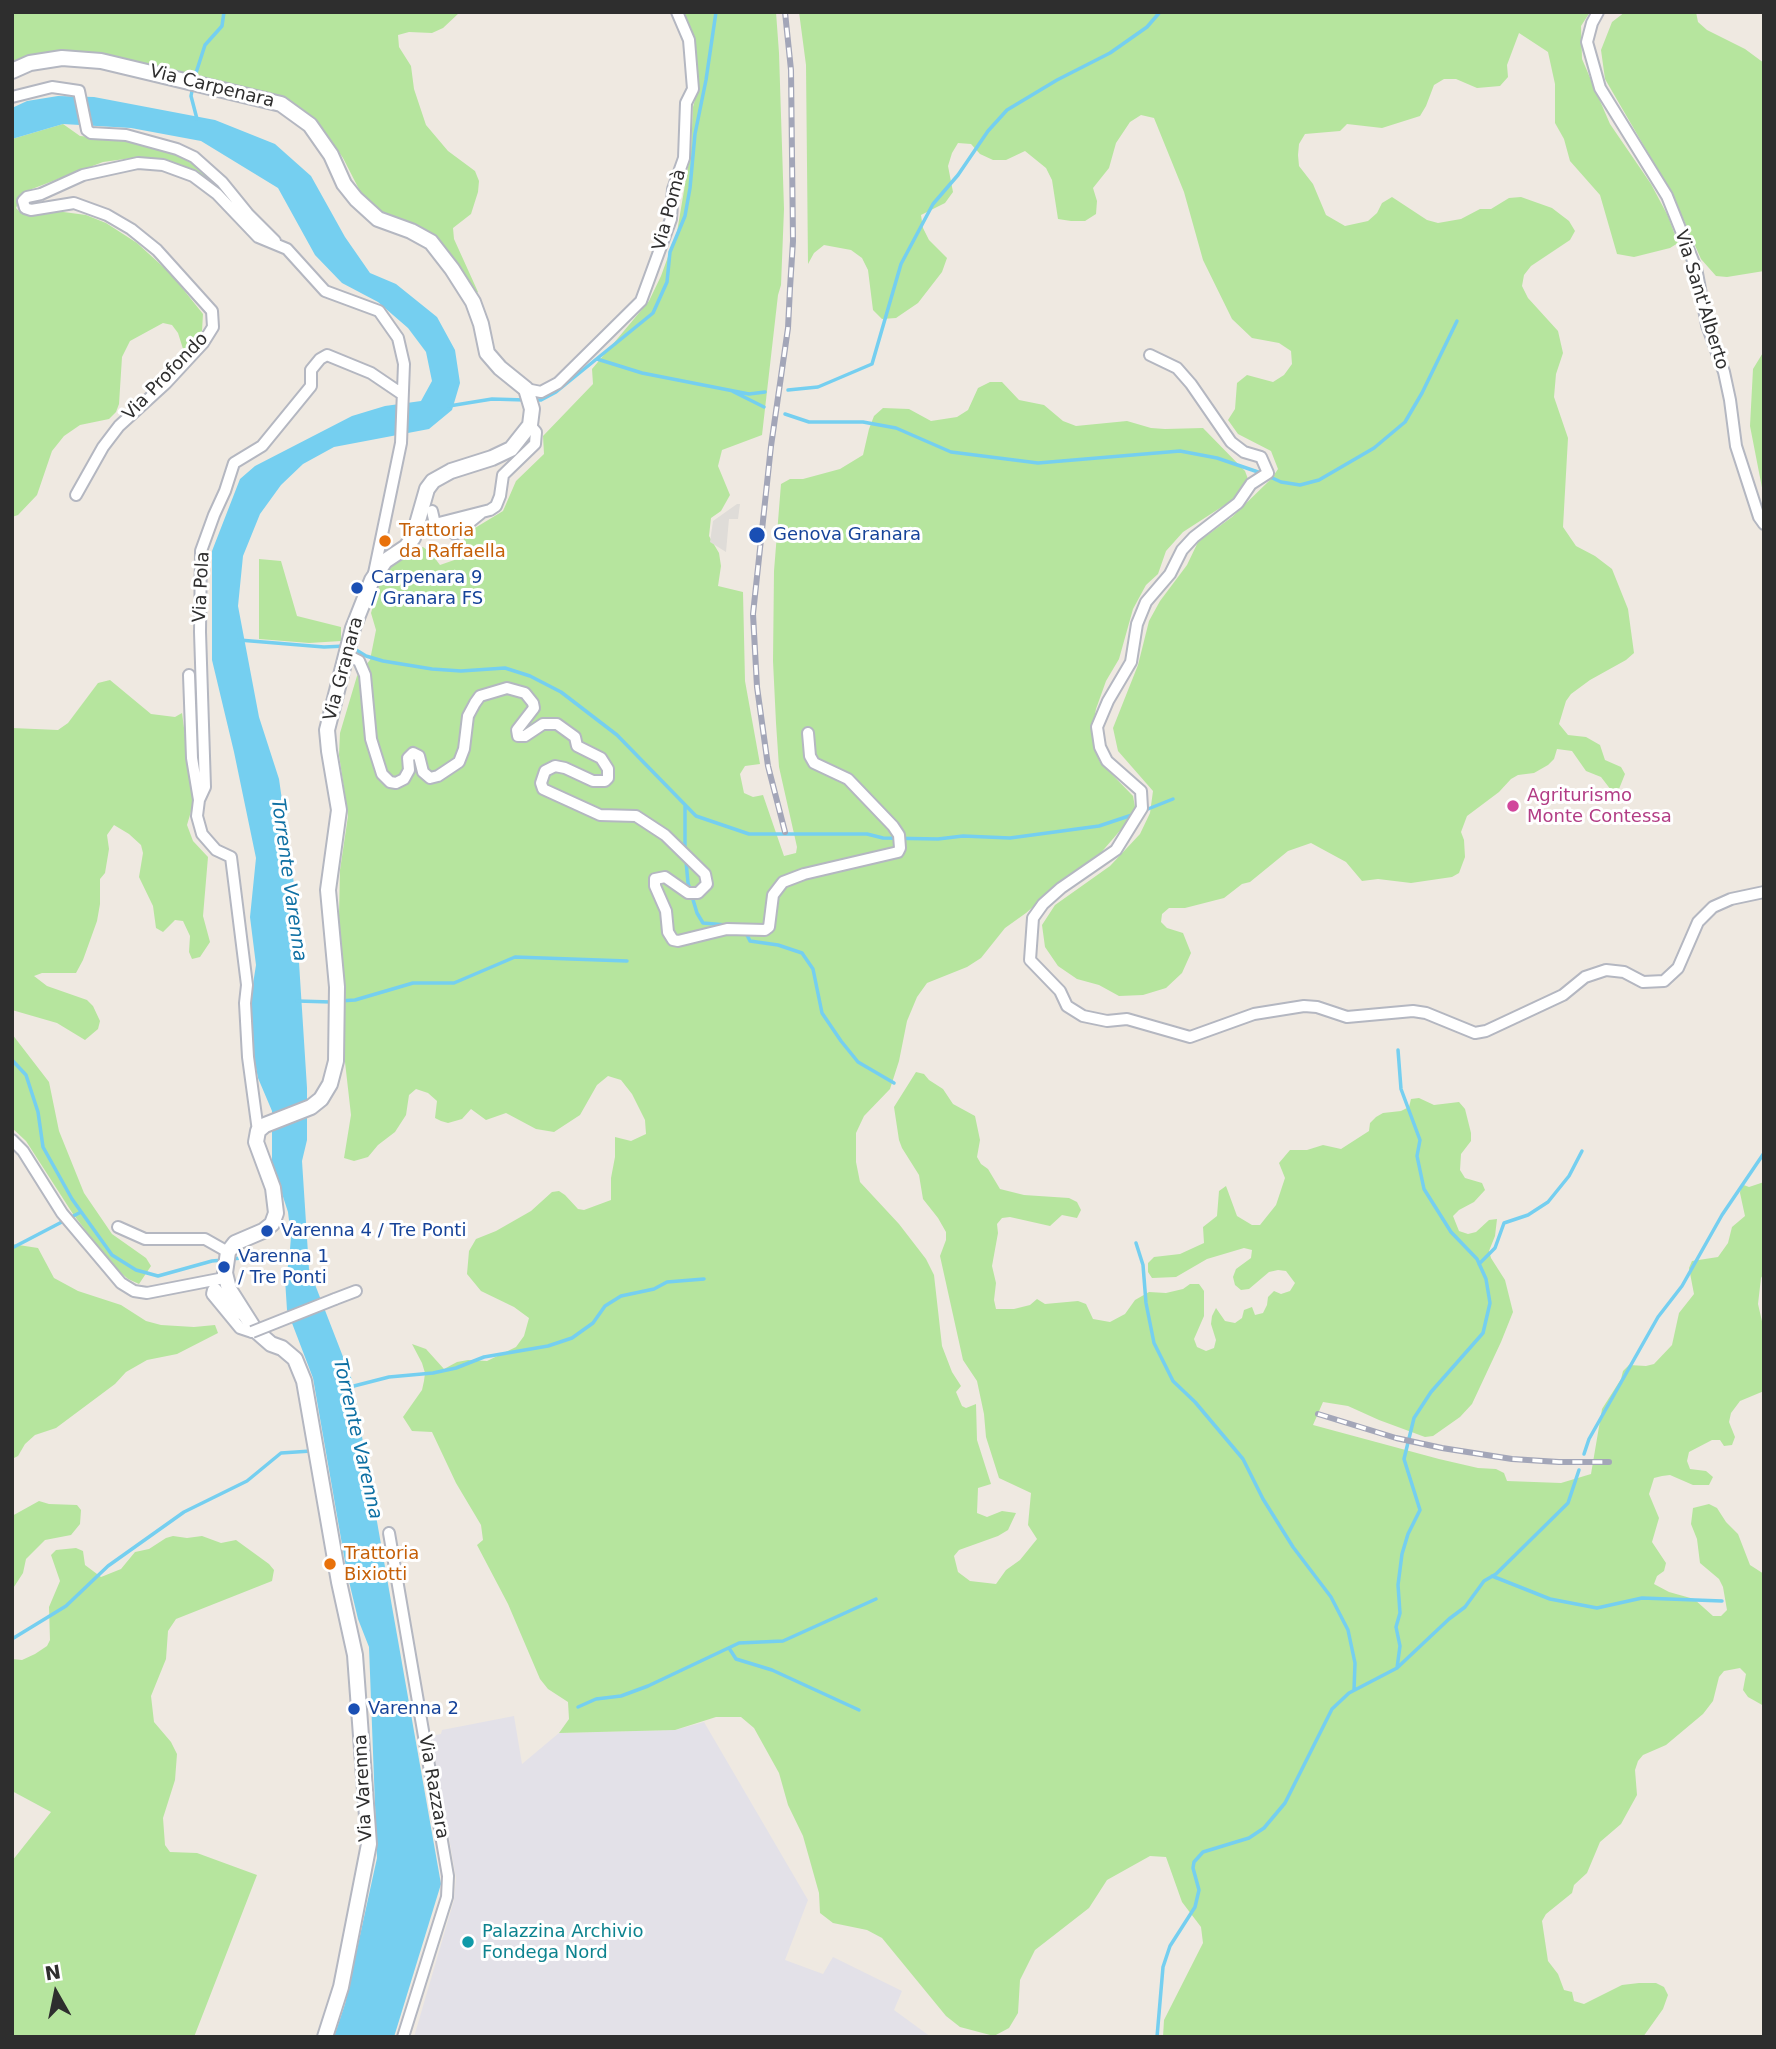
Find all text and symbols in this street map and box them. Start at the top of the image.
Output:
street label: Via Carpenara [147,61,277,113]
street label: Via Pomà [649,167,691,253]
street label: Via Sant'Alberto [1670,228,1732,372]
street label: Via Profondo [119,329,213,425]
place label: Trattoria da Raffaella [399,520,506,562]
place label: Genova Granara [773,524,921,546]
marker: Genova Granara [747,525,767,545]
marker: Trattoria da Raffaella [377,533,393,549]
street label: Via Pola [189,551,215,623]
place label: Carpenara 9 / Granara FS [371,567,483,610]
marker: Carpenara 9 / Granara FS [349,580,365,596]
street label: Via Granara [320,615,368,723]
place label: Agriturismo Monte Contessa [1527,785,1672,828]
water label: Torrente Varenna [265,797,311,963]
marker: Agriturismo Monte Contessa [1505,798,1521,814]
place label: Varenna 4 / Tre Ponti [281,1220,466,1242]
marker: Varenna 4 / Tre Ponti [259,1223,275,1239]
place label: Varenna 1 / Tre Ponti [238,1246,329,1288]
marker: Varenna 1 / Tre Ponti [216,1259,232,1275]
water label: Torrente Varenna [327,1357,387,1521]
place label: Trattoria Bixiotti [344,1543,419,1586]
marker: Trattoria Bixiotti [322,1556,338,1572]
place label: Varenna 2 [368,1698,459,1720]
marker: Varenna 2 [346,1701,362,1717]
street label: Via Razzara [413,1733,453,1841]
street label: Via Varenna [350,1734,378,1842]
place label: Palazzina Archivio Fondega Nord [482,1921,643,1964]
marker: Palazzina Archivio Fondega Nord [460,1934,476,1950]
north arrow [21,1958,91,2028]
text: N [43,1960,62,1984]

